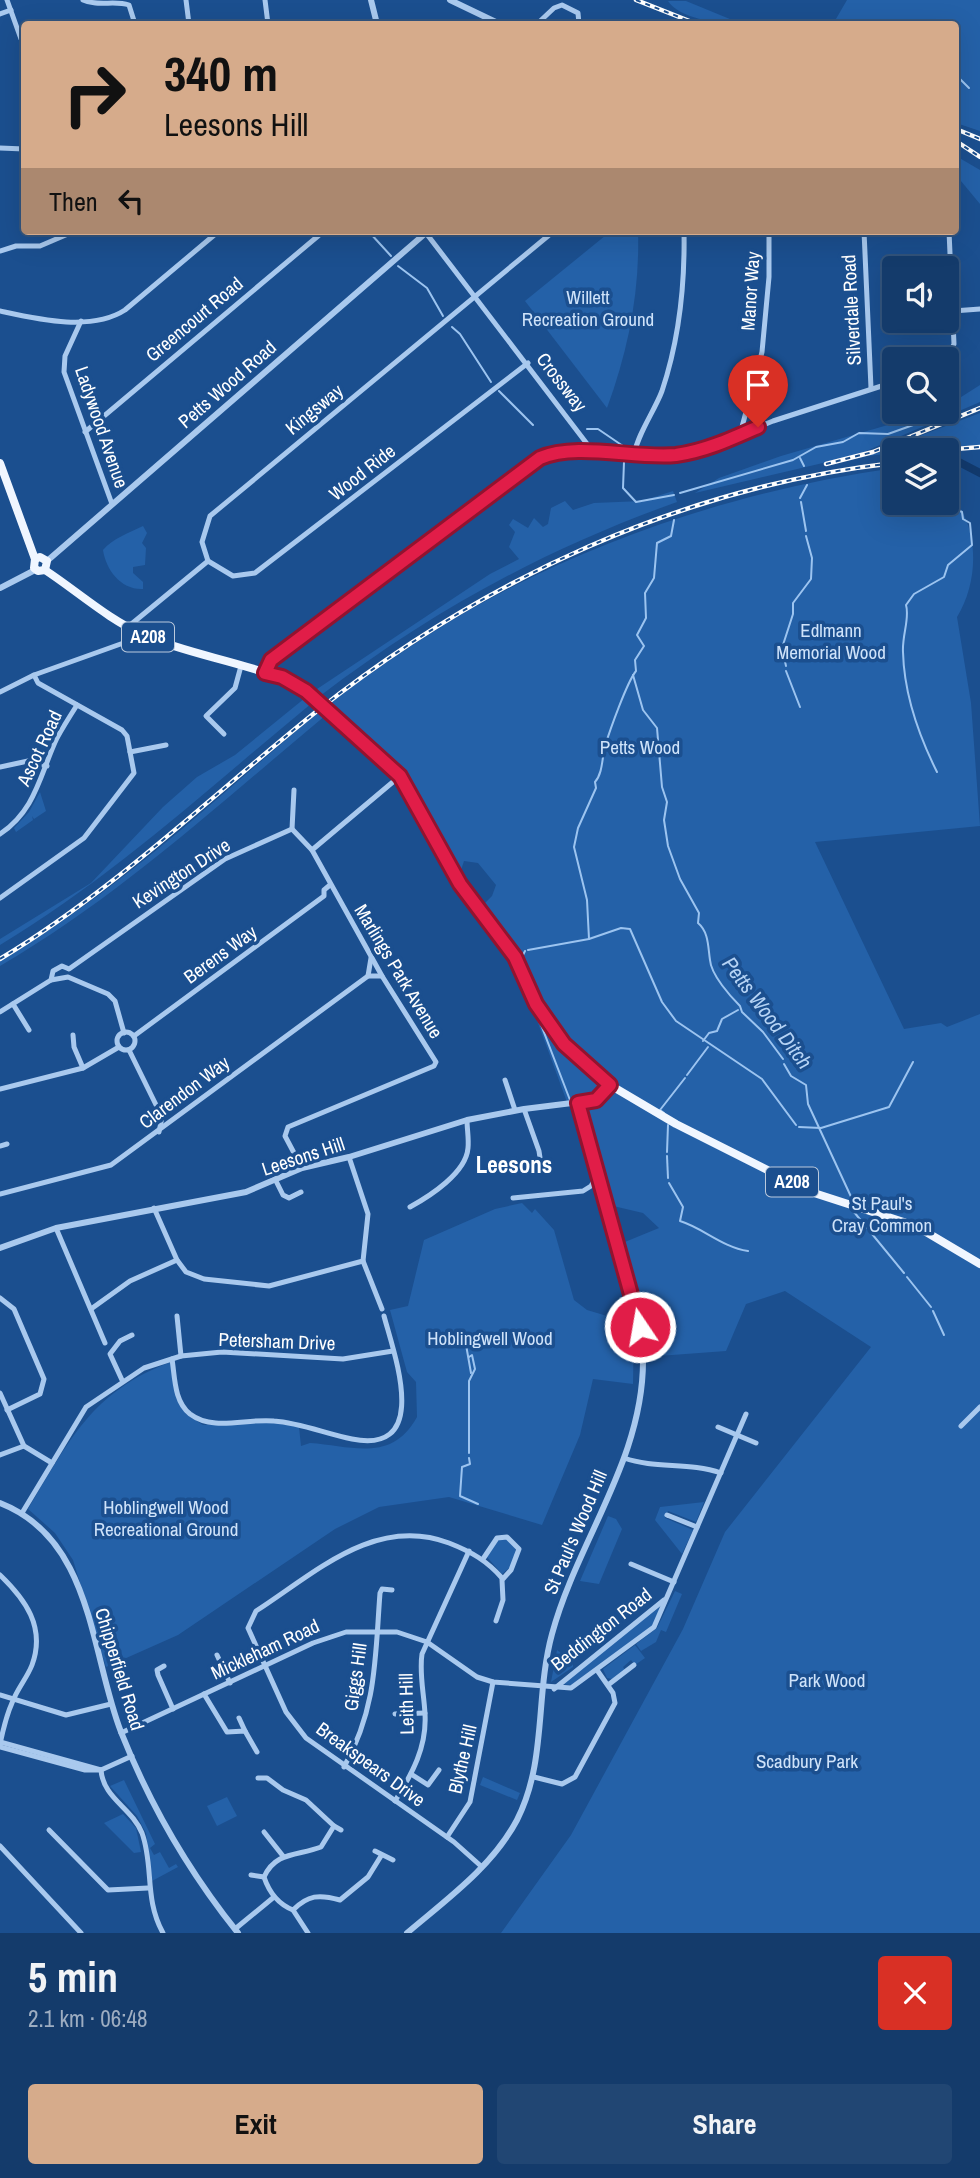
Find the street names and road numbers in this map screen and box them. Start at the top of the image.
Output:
street label: Manor Way [734,250,766,331]
street label: Silverdale Road [835,254,867,366]
street label: Greencourt Road [140,271,248,367]
street label: Petts Wood Road [172,334,282,434]
street label: Crossway [531,347,593,417]
street label: Ladywood Avenue [69,363,135,491]
street label: Kingsway [280,378,349,440]
street label: Wood Ride [323,438,401,506]
road number: A208 [122,622,174,652]
street label: Ascot Road [10,706,68,791]
street label: Kevington Drive [127,832,235,914]
street label: Marlings Park Avenue [349,899,449,1043]
street label: Berens Way [178,919,262,989]
street label: Clarendon Way [134,1049,235,1135]
street label: Leesons Hill [258,1130,348,1182]
road number: A208 [766,1168,818,1196]
street label: Petersham Drive [218,1326,336,1356]
street label: St Paul's Wood Hill [537,1466,613,1598]
street label: Beddington Road [545,1581,657,1677]
street label: Chipperfield Road [89,1605,151,1733]
street label: Mickleham Road [207,1613,323,1685]
street label: Giggs Hill [337,1641,373,1713]
street label: Leith Hill [392,1673,420,1735]
street label: Breakspears Drive [311,1716,431,1812]
street label: Blythe Hill [441,1722,483,1796]

